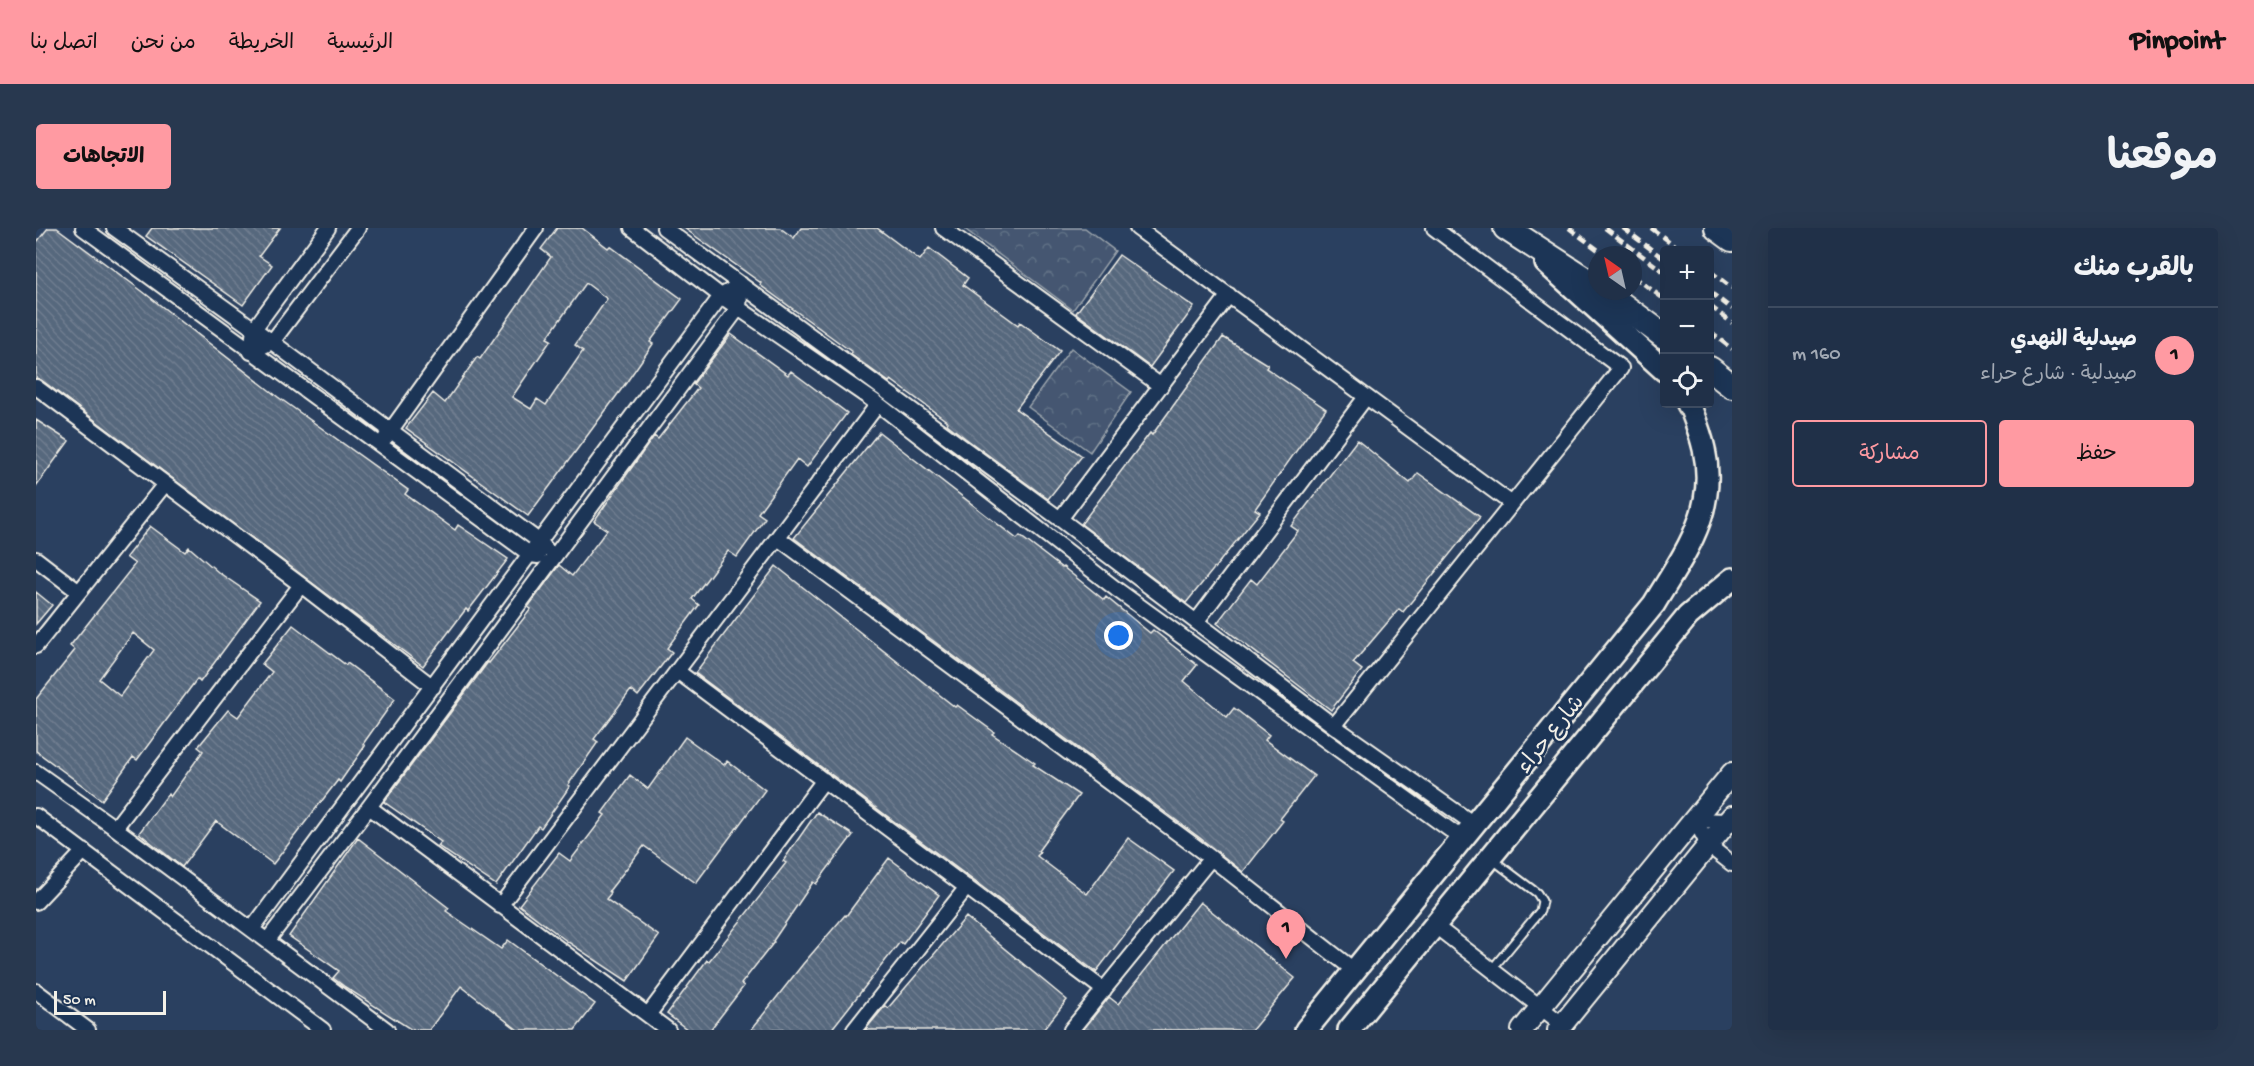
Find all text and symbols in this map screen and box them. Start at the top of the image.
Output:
text: Pinpoint [2130,26,2224,59]
text: اتصل بنا [30,32,98,57]
text: من نحن [131,32,196,57]
text: الخريطة [229,32,294,57]
text: الرئيسية [327,32,393,57]
button: الاتجاهات [36,124,171,189]
text: موقعنا [2107,136,2218,185]
north arrow [1588,246,1642,300]
map controls [1660,246,1714,408]
button: + [1660,246,1714,300]
text: بالقرب منك [2074,255,2194,286]
button: − [1660,300,1714,354]
text: صيدلية النهدي [2010,328,2137,354]
text: 160 m [1792,344,1841,367]
text: 1 [2170,344,2179,367]
button: locate [1660,354,1714,408]
text: صيدلية · شارع حراء [1980,364,2137,387]
button: مشاركة [1792,420,1987,487]
button: حفظ [1999,420,2194,487]
your location [1104,621,1133,650]
street label: شارع حراء [1513,691,1592,780]
pin: 1 [1266,910,1306,959]
scale bar [54,988,166,1016]
text: 50 m [63,992,96,1011]

